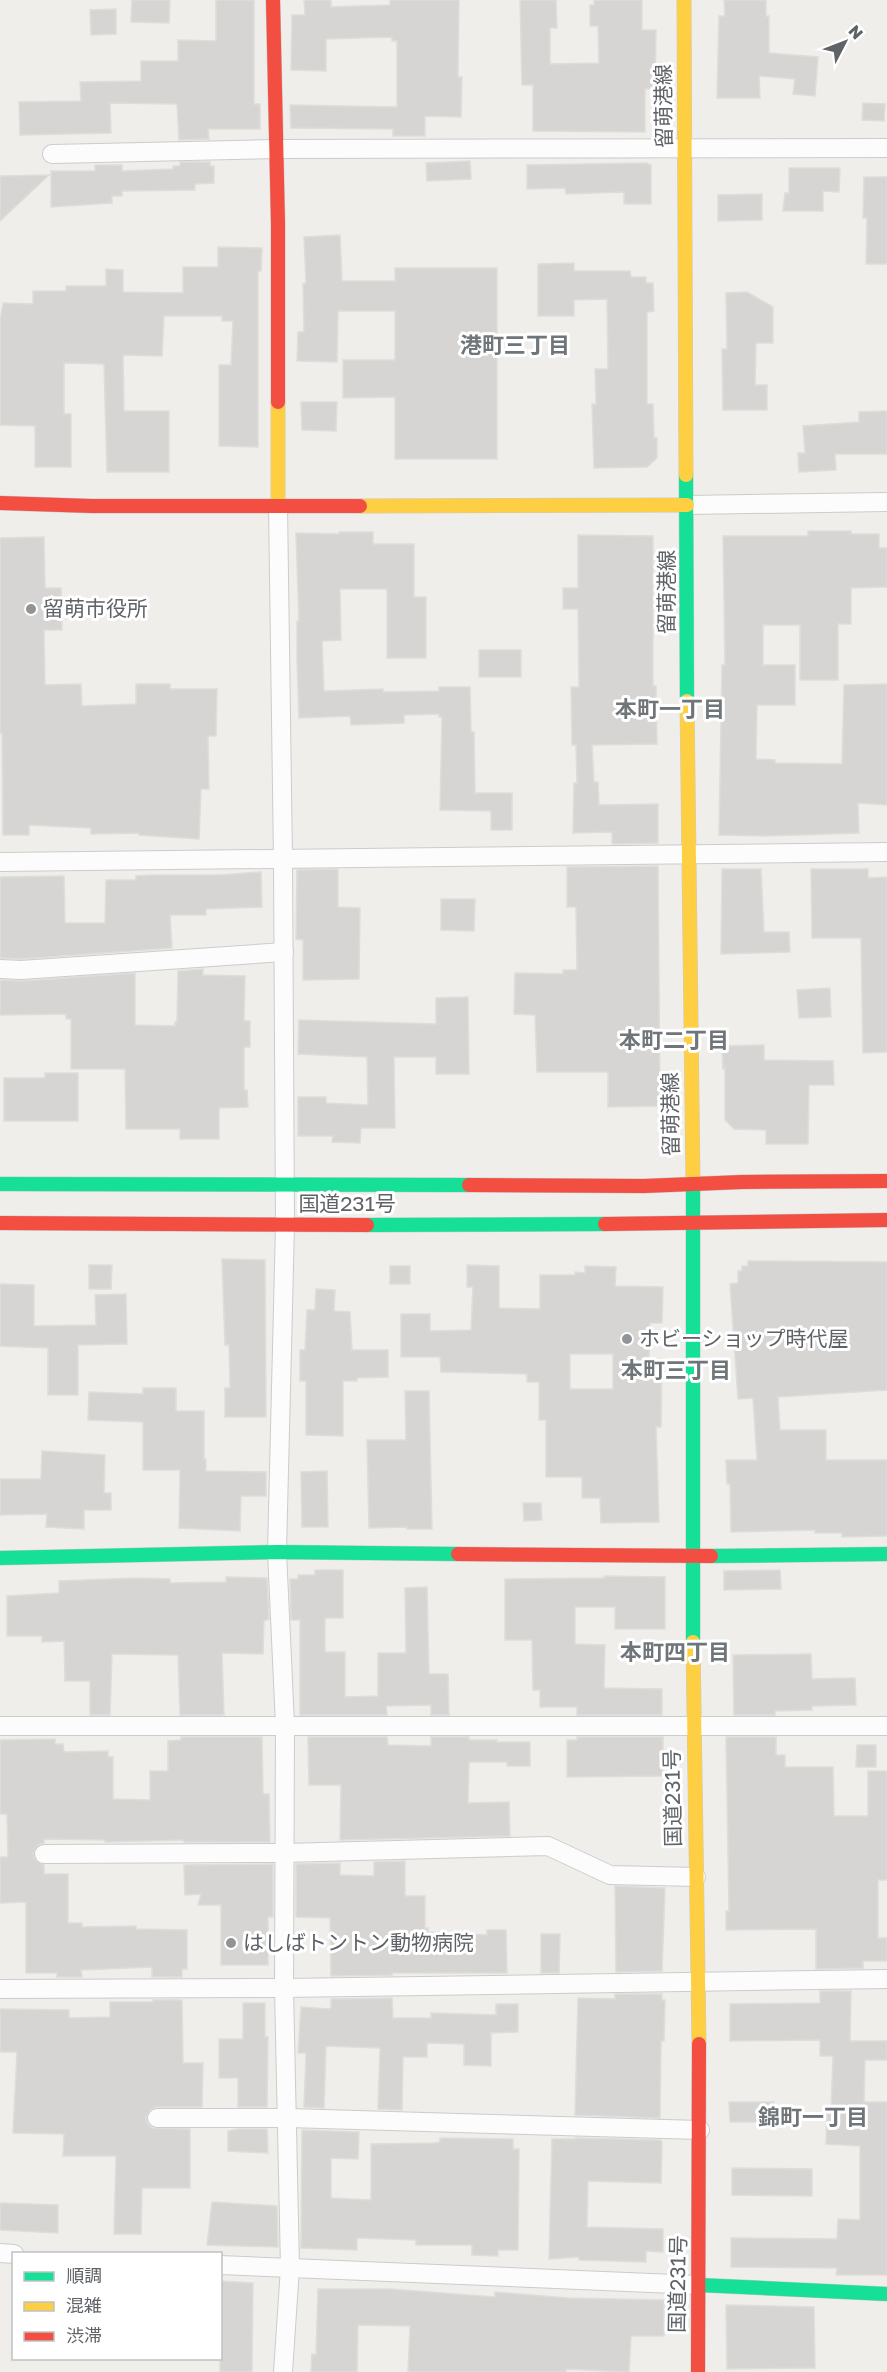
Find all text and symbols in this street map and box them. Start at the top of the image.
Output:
north arrow [815,12,875,72]
text: N [845,21,868,43]
street label: 留萌港線 [649,64,677,148]
district label: 港町三丁目 [460,331,570,358]
street label: 留萌港線 [653,550,679,634]
place label: 留萌市役所 [43,595,148,621]
marker: 留萌市役所 [24,602,38,616]
district label: 本町一丁目 [615,695,725,722]
district label: 本町二丁目 [619,1026,729,1053]
street label: 留萌港線 [656,1072,684,1156]
street label: 国道231号 [298,1190,396,1216]
place label: ホビーショップ時代屋 [639,1325,849,1351]
marker: ホビーショップ時代屋 [620,1332,634,1346]
district label: 本町三丁目 [621,1356,731,1383]
district label: 本町四丁目 [620,1638,730,1665]
street label: 国道231号 [658,1749,686,1847]
place label: はしばトントン動物病院 [243,1929,474,1955]
marker: はしばトントン動物病院 [224,1936,238,1950]
district label: 錦町一丁目 [758,2103,868,2130]
street label: 国道231号 [663,2235,691,2333]
legend [12,2252,222,2360]
text: 順調 [66,2264,102,2286]
text: 混雑 [66,2294,102,2316]
text: 渋滞 [66,2324,102,2346]

